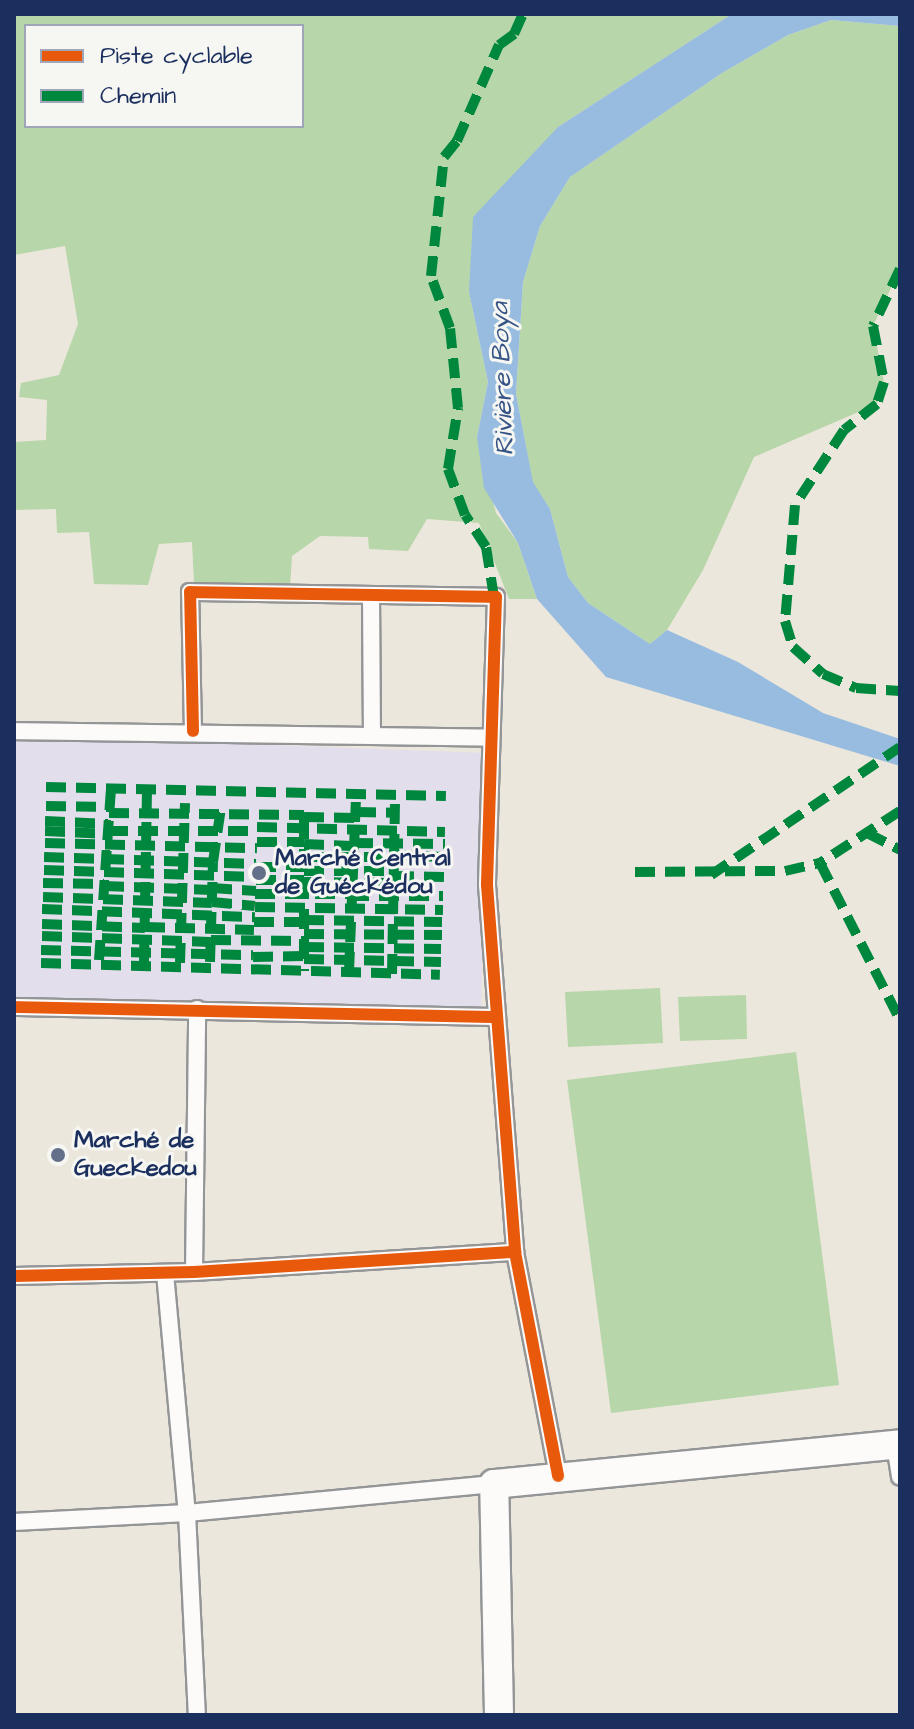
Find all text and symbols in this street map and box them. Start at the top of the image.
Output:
legend [24,24,304,128]
text: Piste cyclable [100,39,253,73]
text: Chemin [100,79,176,113]
water label: Rivière Boya [485,302,521,456]
place label: Marché Central de Guéckédou [275,845,451,901]
marker: Marché Central de Guéckédou [250,864,268,882]
place label: Marché de Gueckedou [74,1127,197,1183]
marker: Marché de Gueckedou [49,1146,67,1164]

